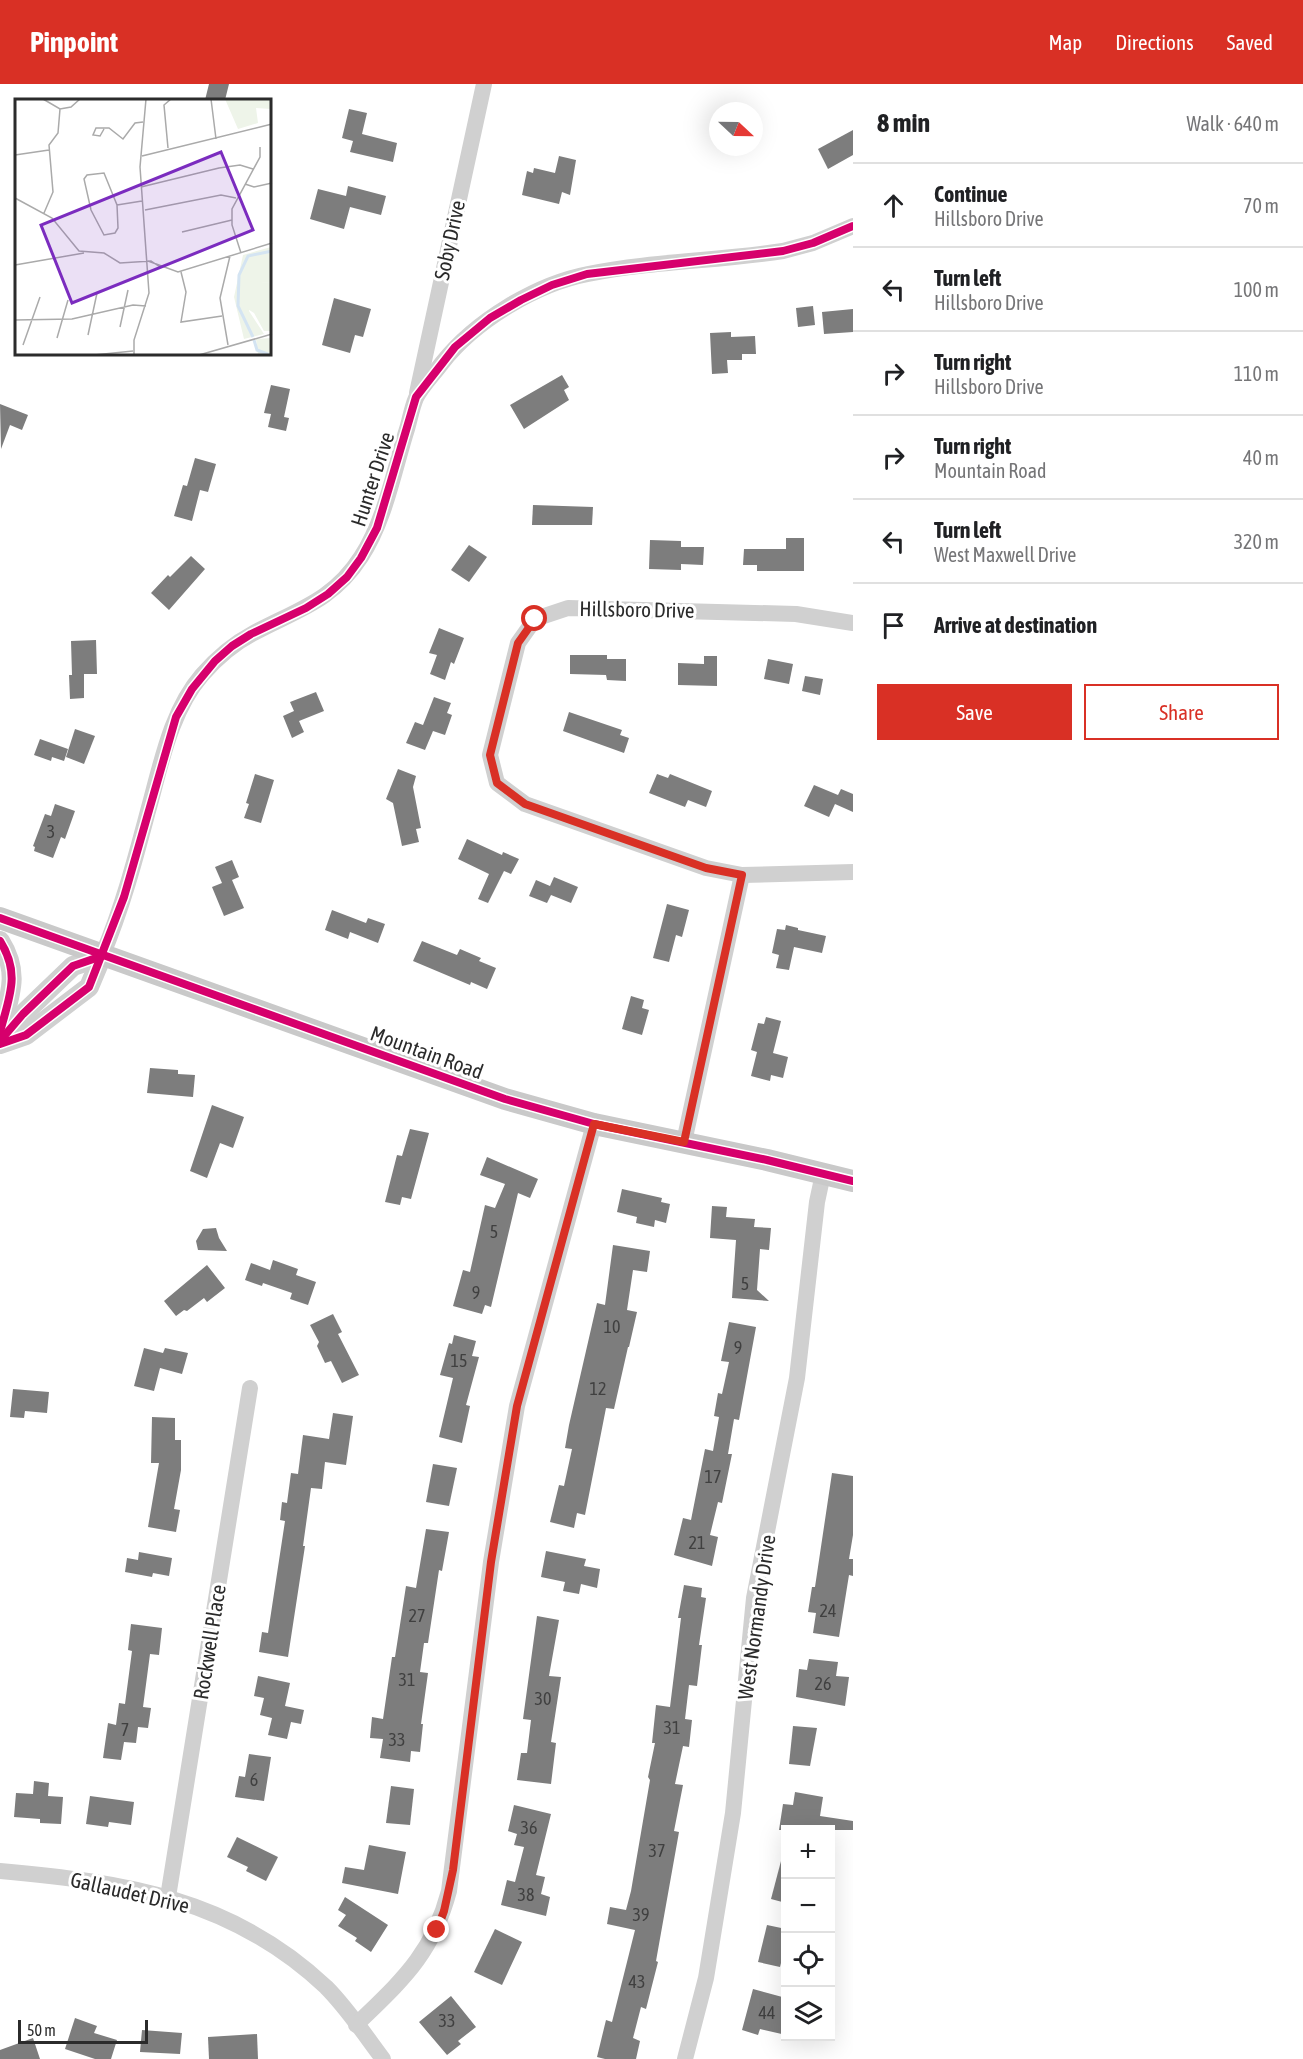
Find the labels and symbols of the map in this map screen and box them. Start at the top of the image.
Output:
inset map [15,99,272,356]
north arrow [709,102,763,156]
street label: Soby Drive [429,198,469,282]
street label: Hunter Drive [345,429,399,529]
street label: Hillsboro Drive [579,596,695,622]
route start [521,605,547,631]
house number: 3 [47,821,55,842]
street label: Mountain Road [367,1021,487,1083]
house number: 5 [490,1221,498,1242]
house number: 5 [741,1273,749,1294]
house number: 9 [472,1282,480,1303]
house number: 10 [604,1316,620,1337]
house number: 9 [734,1337,742,1358]
house number: 15 [451,1350,467,1371]
house number: 12 [590,1378,606,1399]
house number: 17 [705,1466,721,1487]
house number: 21 [689,1532,705,1553]
street label: West Normandy Drive [733,1533,779,1701]
street label: Rockwell Place [188,1583,230,1701]
house number: 24 [820,1600,836,1621]
house number: 27 [409,1605,425,1626]
house number: 31 [399,1669,415,1690]
house number: 26 [815,1673,831,1694]
house number: 30 [535,1688,551,1709]
house number: 31 [664,1717,680,1738]
house number: 7 [121,1719,129,1740]
house number: 33 [389,1729,405,1750]
house number: 6 [250,1769,258,1790]
house number: 36 [521,1817,537,1838]
house number: 37 [649,1840,665,1861]
street label: Gallaudet Drive [68,1867,192,1917]
house number: 38 [518,1884,534,1905]
house number: 39 [633,1904,649,1925]
route end [423,1916,449,1942]
house number: 43 [629,1971,645,1992]
house number: 44 [759,2002,775,2023]
house number: 33 [439,2010,455,2031]
scale bar [18,2017,148,2044]

